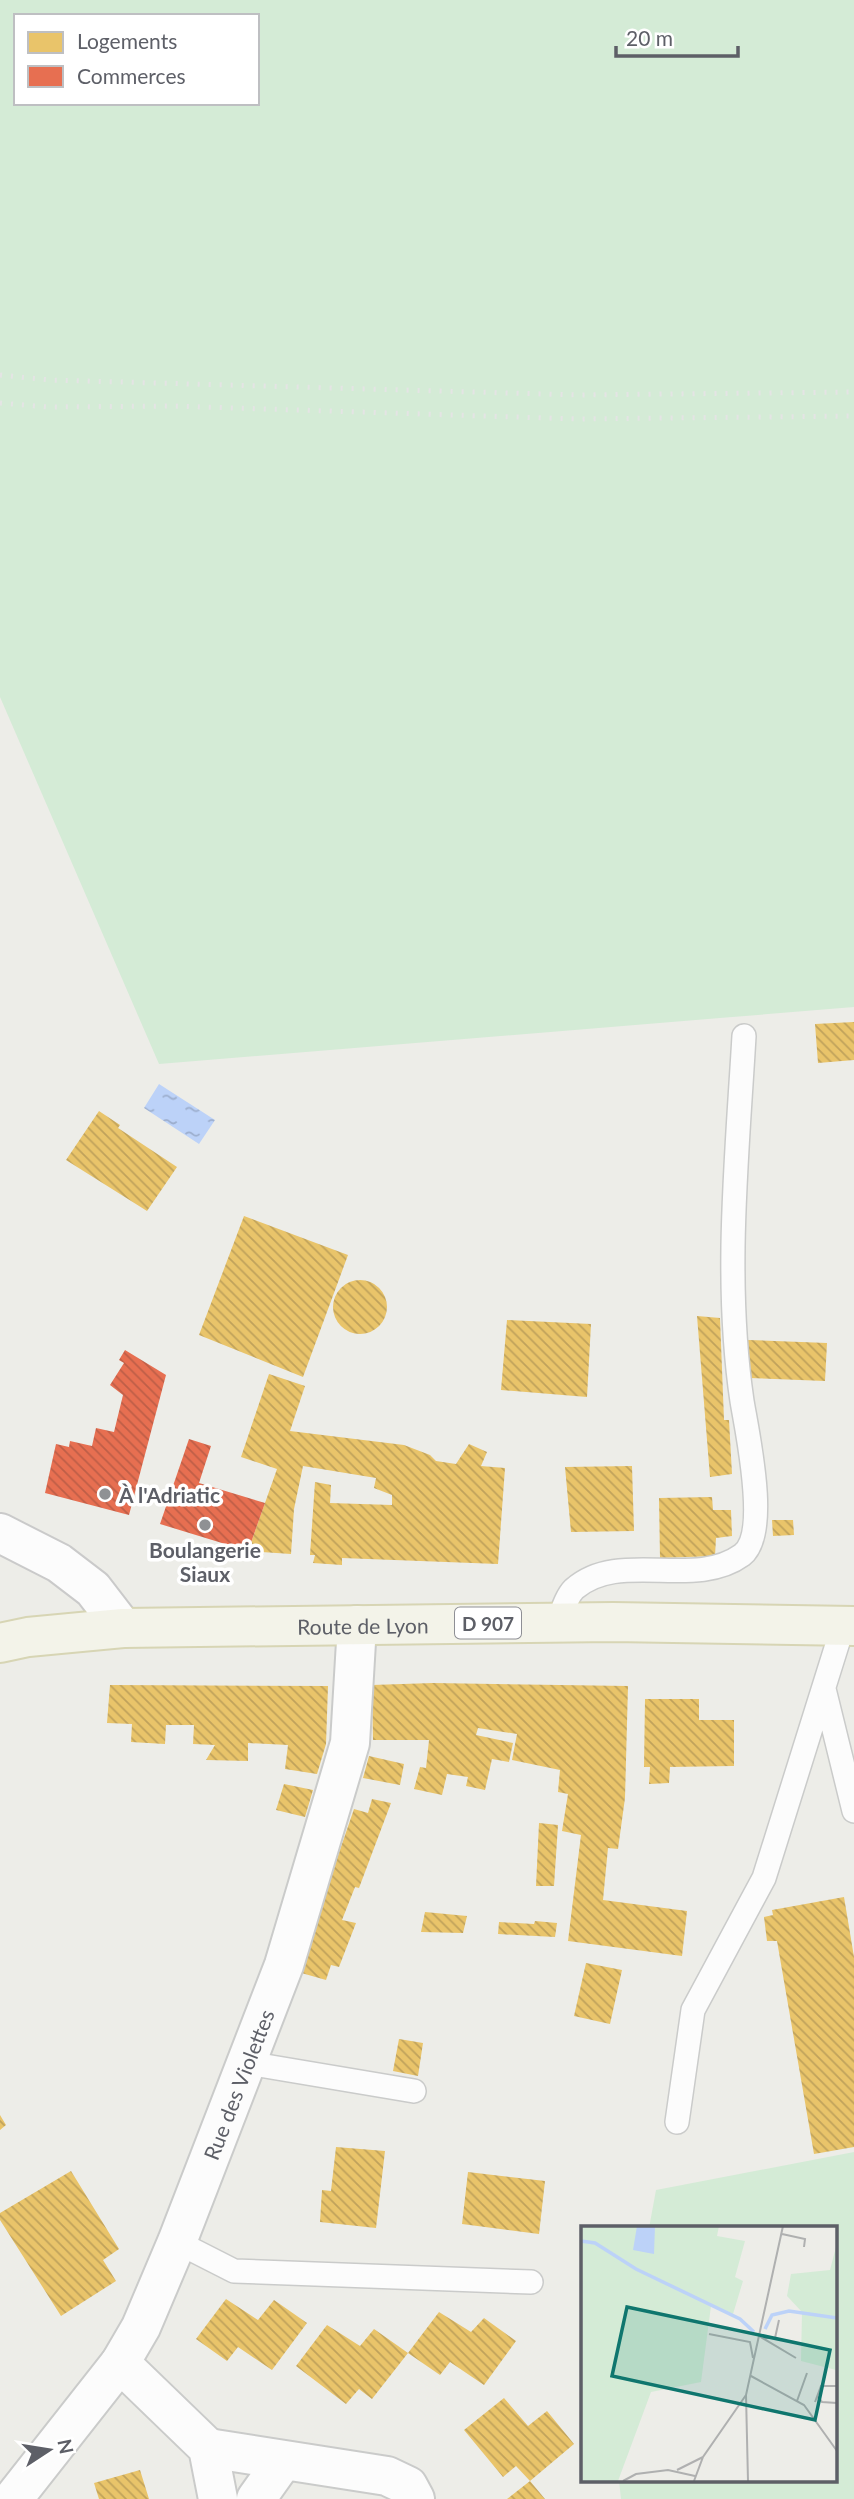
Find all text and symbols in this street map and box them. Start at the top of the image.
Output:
legend [14,14,259,105]
scale bar [616,14,738,58]
text: 20 m [626,25,673,50]
text: Logements [77,28,177,53]
text: Commerces [77,63,186,88]
place label: À l'Adriatic [118,1482,220,1507]
marker: À l'Adriatic [97,1486,113,1502]
marker: Boulangerie Siaux [197,1517,213,1533]
place label: Boulangerie Siaux [149,1537,261,1586]
road number: D 907 [455,1608,521,1638]
street label: Route de Lyon [297,1612,429,1638]
street label: Rue des Violettes [198,2006,278,2163]
inset map [581,2226,836,2482]
north arrow [14,2415,84,2485]
text: N [53,2437,79,2456]

